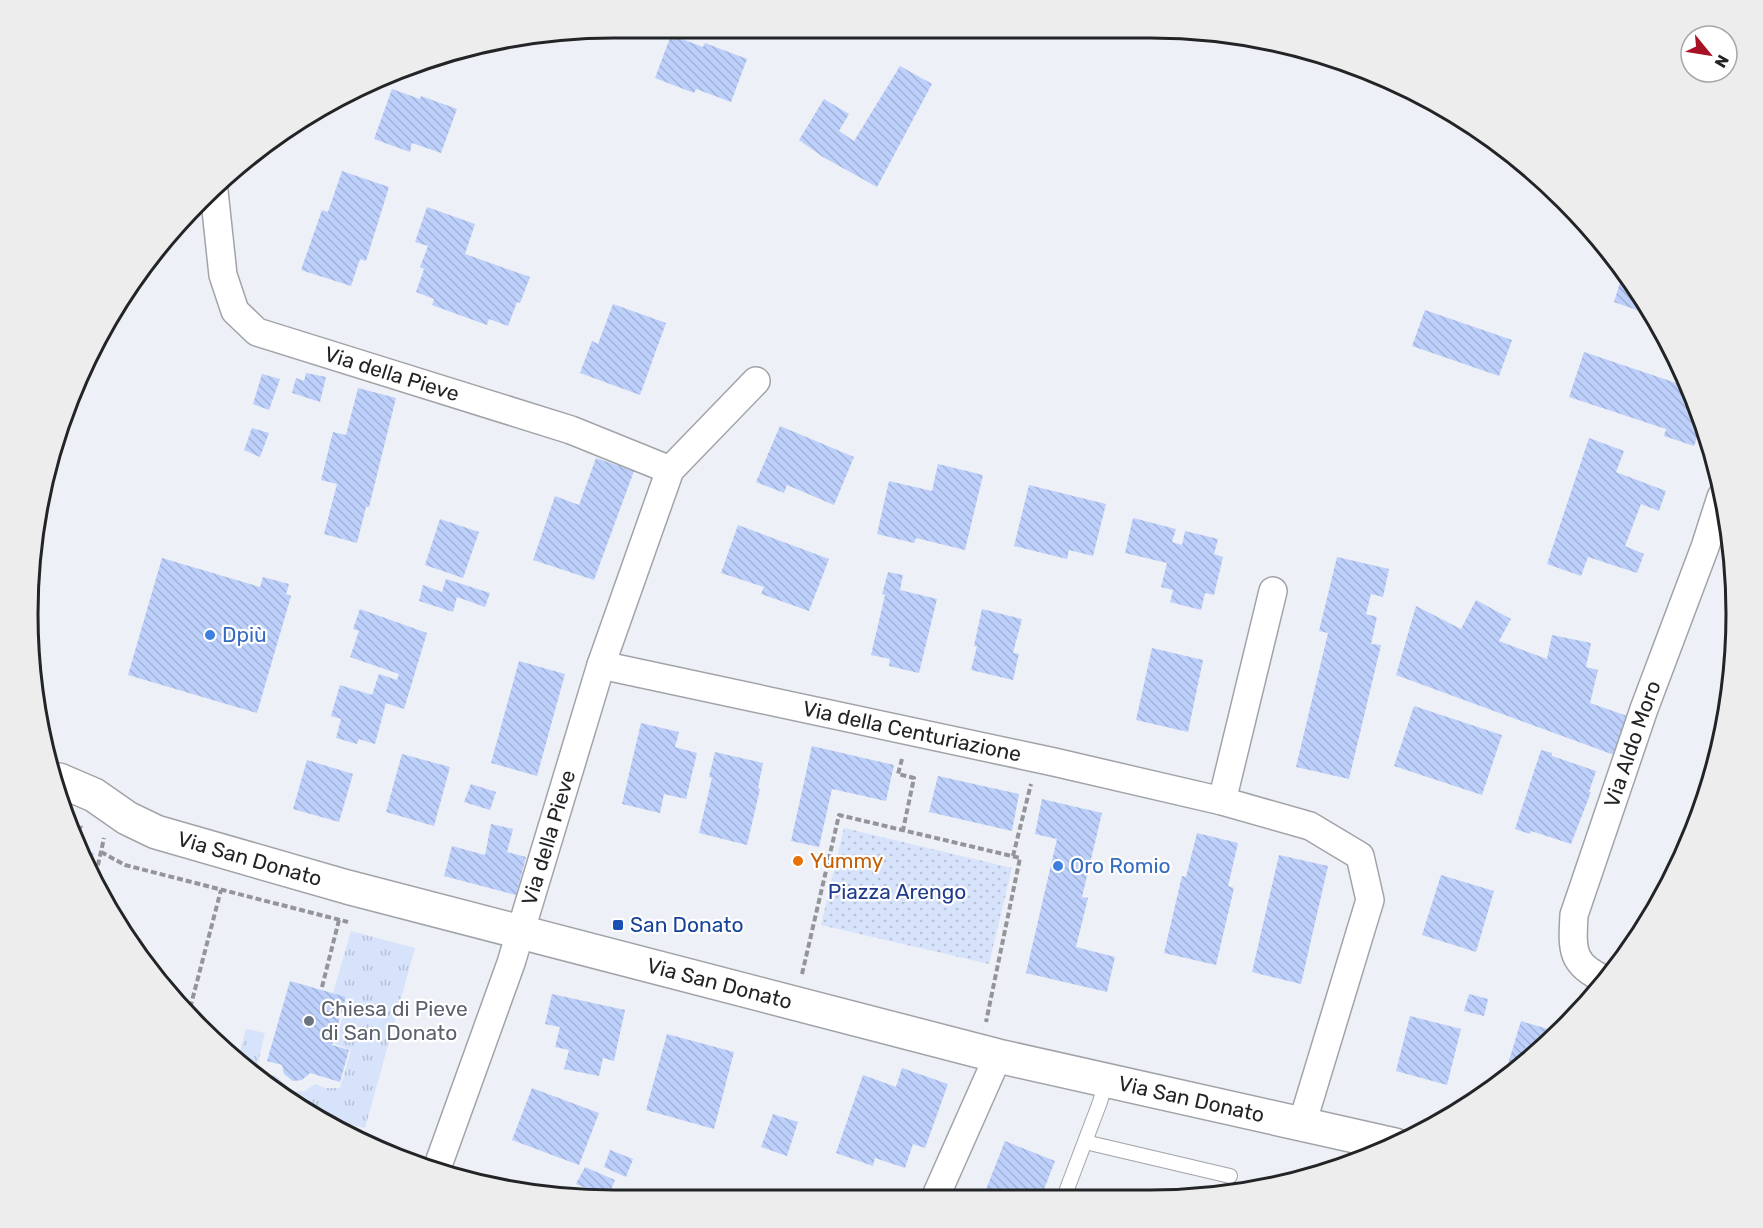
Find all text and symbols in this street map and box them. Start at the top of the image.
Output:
north arrow [1679,24,1739,84]
text: N [1710,52,1733,71]
street label: Via della Pieve [321,341,462,406]
place label: Dpiù [222,622,267,647]
marker: Dpiù [203,628,217,642]
street label: Via Aldo Moro [1599,677,1666,811]
street label: Via della Centuriazione [800,696,1024,767]
street label: Via della Pieve [516,767,581,908]
street label: Via San Donato [175,826,325,891]
place label: Yummy [810,848,884,873]
place label: Oro Romio [1070,853,1171,878]
marker: Yummy [791,854,805,868]
marker: Oro Romio [1051,859,1065,873]
park label: Piazza Arengo [828,879,966,904]
place label: San Donato [630,912,744,937]
marker: San Donato [611,918,625,932]
street label: Via San Donato [644,952,795,1014]
place label: Chiesa di Pieve di San Donato [321,996,468,1045]
marker: Chiesa di Pieve di San Donato [302,1014,316,1028]
street label: Via San Donato [1116,1070,1267,1127]

